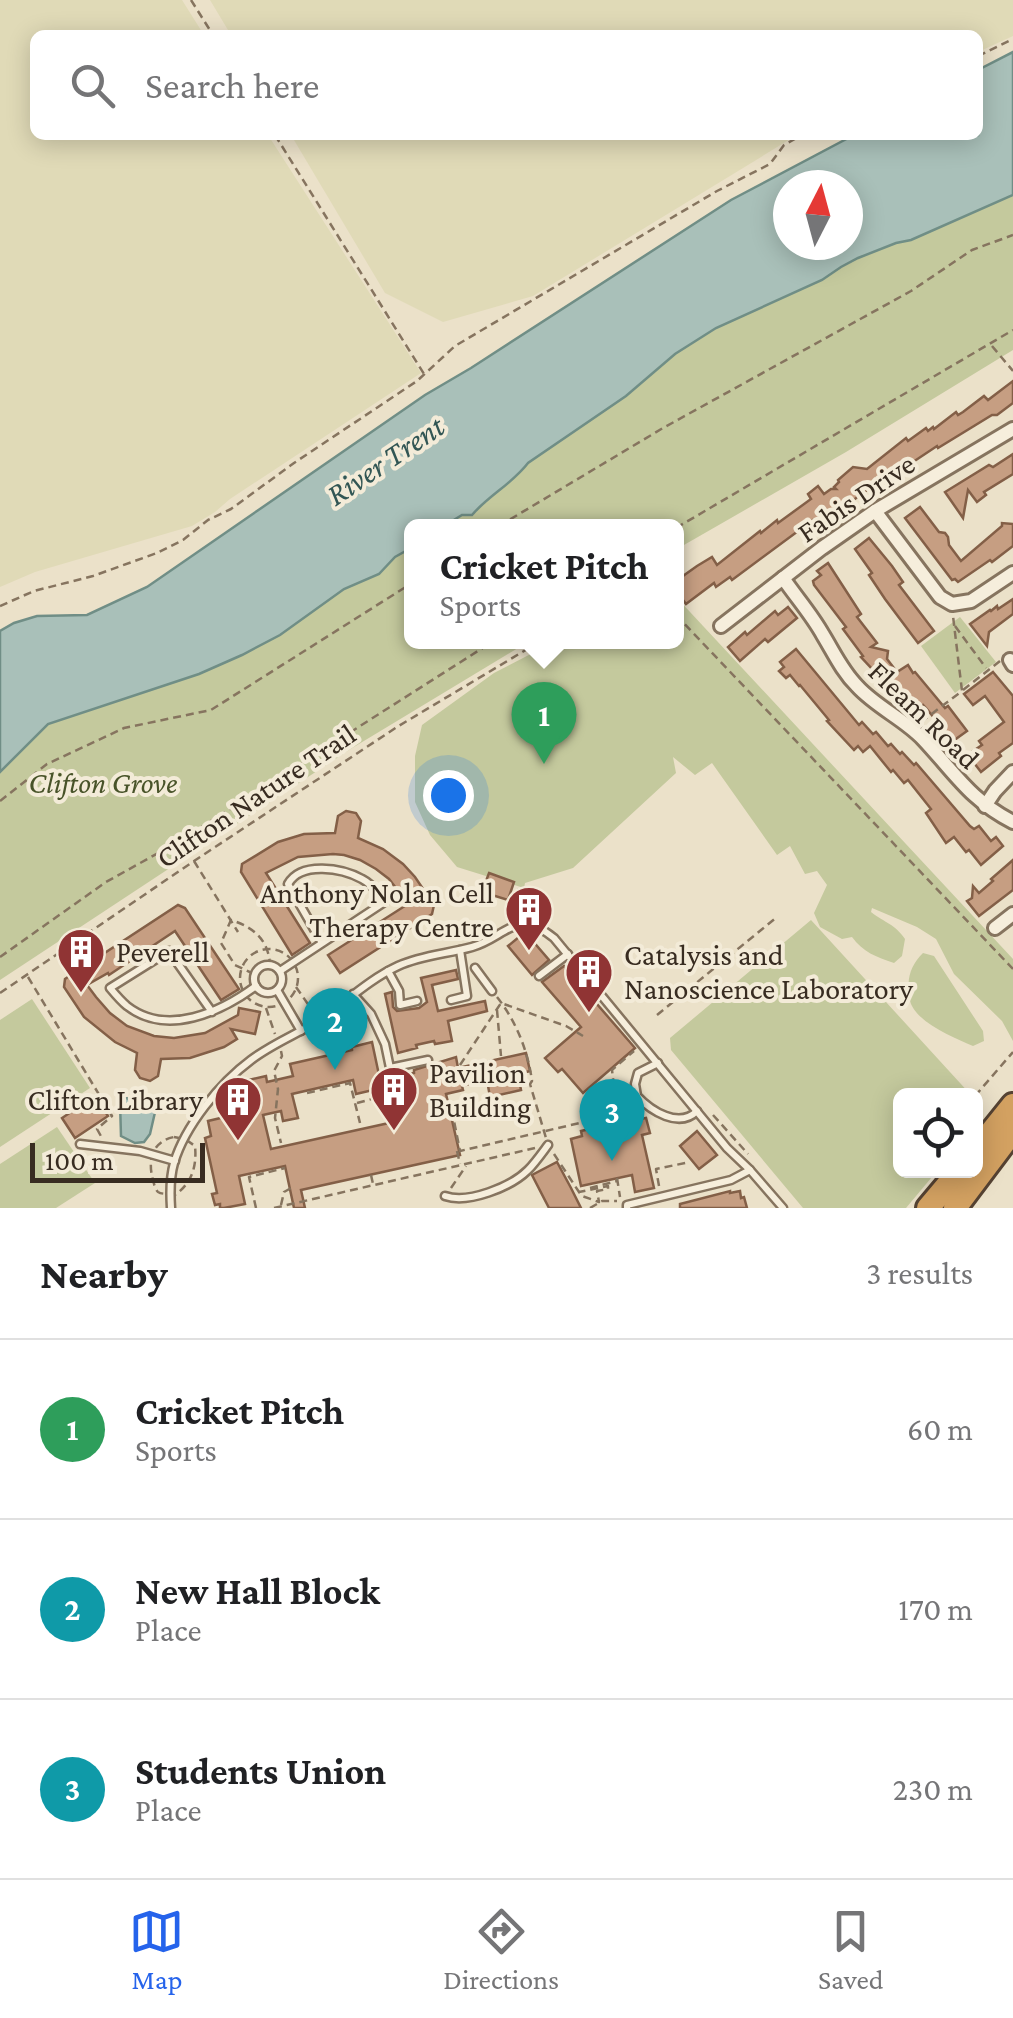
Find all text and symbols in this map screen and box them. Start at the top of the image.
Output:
search box [30,30,983,140]
icon: search [65,58,120,113]
text: Search here [145,64,319,106]
north arrow [773,170,863,260]
water label: River Trent [319,407,451,512]
street label: Fabis Drive [791,446,920,549]
popup [404,519,684,649]
text: Cricket Pitch [439,545,649,587]
text: Sports [439,587,521,623]
street label: Fleam Road [862,654,986,775]
pin: 1 [512,682,576,764]
street label: Clifton Nature Trail [150,717,362,874]
park label: Clifton Grove [29,766,177,800]
your location [423,770,474,821]
place label: Anthony Nolan Cell Therapy Centre [260,876,494,944]
building icon: Anthony Nolan Cell Therapy Centre [503,884,555,952]
building icon: Peverell [55,926,107,994]
place label: Peverell [116,935,209,968]
place label: Catalysis and Nanoscience Laboratory [624,938,913,1006]
building icon: Catalysis and Nanoscience Laboratory [563,946,615,1014]
pin: 2 [302,988,368,1070]
place label: Pavilion Building [429,1056,531,1124]
building icon: Pavilion Building [368,1064,420,1132]
building icon: Clifton Library [212,1074,264,1142]
pin: 3 [580,1078,644,1161]
place label: Clifton Library [28,1083,203,1117]
map controls [893,1088,983,1178]
button: locate [893,1088,983,1178]
scale bar [30,1138,205,1182]
text: 100 m [45,1145,114,1176]
text: Nearby [40,1250,168,1297]
text: 3 results [866,1255,973,1291]
text: Cricket Pitch [135,1390,344,1432]
text: 1 [67,1411,78,1447]
text: 60 m [907,1411,973,1447]
text: Sports [135,1432,217,1468]
text: New Hall Block [135,1570,380,1612]
text: 2 [64,1591,81,1627]
text: 170 m [898,1591,973,1627]
text: Place [135,1612,201,1648]
text: Students Union [135,1750,386,1792]
text: 3 [65,1771,80,1807]
text: 230 m [893,1771,973,1807]
text: Place [135,1792,201,1828]
tab: Map [129,1904,184,1995]
tab: Directions [443,1904,559,1995]
tab: Saved [818,1904,884,1995]

